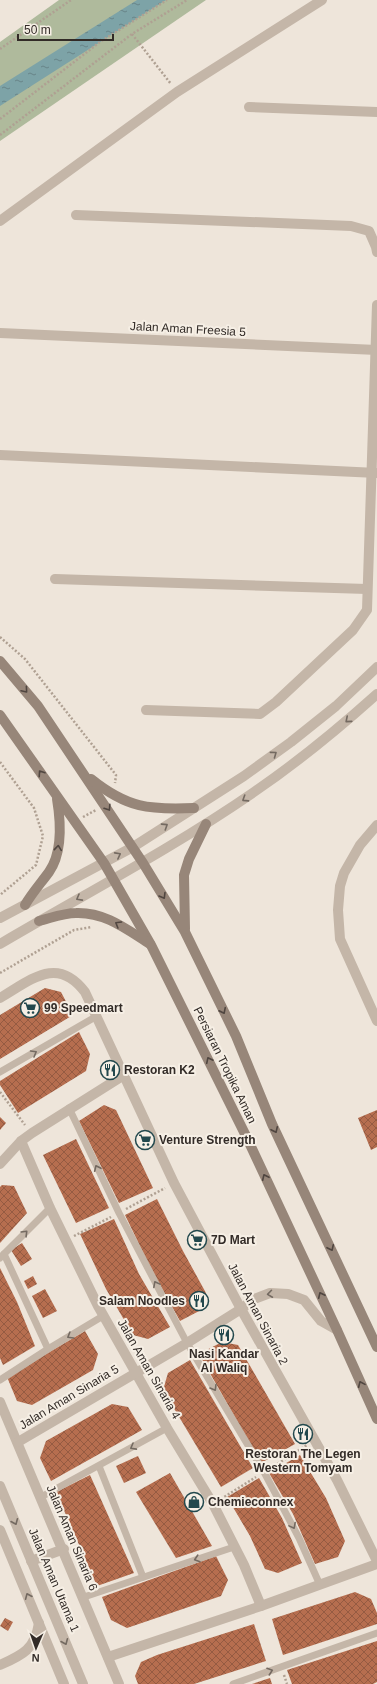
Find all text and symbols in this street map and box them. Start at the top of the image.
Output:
scale bar [18,16,113,42]
text: 50 m [24,23,51,37]
street label: Jalan Aman Freesia 5 [130,319,247,339]
one-way arrow [21,686,28,693]
one-way arrow [345,715,352,722]
one-way arrow [270,751,277,759]
one-way arrow [39,771,46,778]
one-way arrow [242,794,249,801]
one-way arrow [103,804,111,811]
one-way arrow [161,824,168,831]
one-way arrow [53,845,62,851]
one-way arrow [114,852,121,859]
one-way arrow [159,892,166,899]
one-way arrow [76,894,83,901]
one-way arrow [116,922,123,929]
supermarket icon: 99 Speedmart [19,997,41,1019]
place label: 99 Speedmart [44,1001,123,1015]
street label: Persiaran Tropika Aman [191,1004,259,1126]
one-way arrow [218,1007,226,1014]
one-way arrow [30,1050,37,1057]
one-way arrow [206,1057,214,1064]
restaurant icon: Restoran K2 [99,1059,121,1081]
place label: Restoran K2 [124,1063,195,1077]
one-way arrow [270,1126,278,1134]
supermarket icon: Venture Strength [134,1129,156,1151]
place label: Venture Strength [159,1133,256,1147]
one-way arrow [94,1164,102,1172]
one-way arrow [262,1174,270,1182]
supermarket icon: 7D Mart [186,1229,208,1251]
one-way arrow [20,1230,28,1238]
place label: 7D Mart [211,1233,255,1247]
one-way arrow [326,1244,334,1251]
street label: Jalan Aman Sinaria 2 [225,1261,291,1368]
one-way arrow [153,1280,161,1288]
one-way arrow [267,1289,273,1298]
restaurant icon: Salam Noodles [188,1290,210,1312]
one-way arrow [318,1291,326,1299]
place label: Salam Noodles [99,1294,185,1308]
street label: Jalan Aman Sinaria 4 [115,1316,184,1422]
restaurant icon: Nasi Kandar Al Waliq [213,1324,235,1346]
one-way arrow [67,1331,74,1338]
place label: Nasi Kandar Al Waliq [189,1347,259,1375]
street label: Jalan Aman Sinaria 5 [17,1362,121,1432]
one-way arrow [358,1380,366,1388]
one-way arrow [210,1384,217,1391]
restaurant icon: Restoran The Legen Western Tomyam [292,1423,314,1445]
one-way arrow [130,1442,137,1449]
place label: Restoran The Legen Western Tomyam [245,1447,361,1475]
street label: Jalan Aman Sinaria 6 [43,1483,101,1593]
shop icon: Chemieconnex [183,1491,205,1513]
place label: Chemieconnex [208,1495,294,1509]
one-way arrow [10,1518,18,1526]
one-way arrow [288,1521,295,1529]
street label: Jalan Aman Utama 1 [26,1526,82,1634]
one-way arrow [194,1555,201,1563]
one-way arrow [24,1593,32,1600]
north arrow [16,1628,56,1668]
one-way arrow [61,1638,69,1645]
text: N [31,1652,40,1664]
one-way arrow [267,1667,274,1676]

